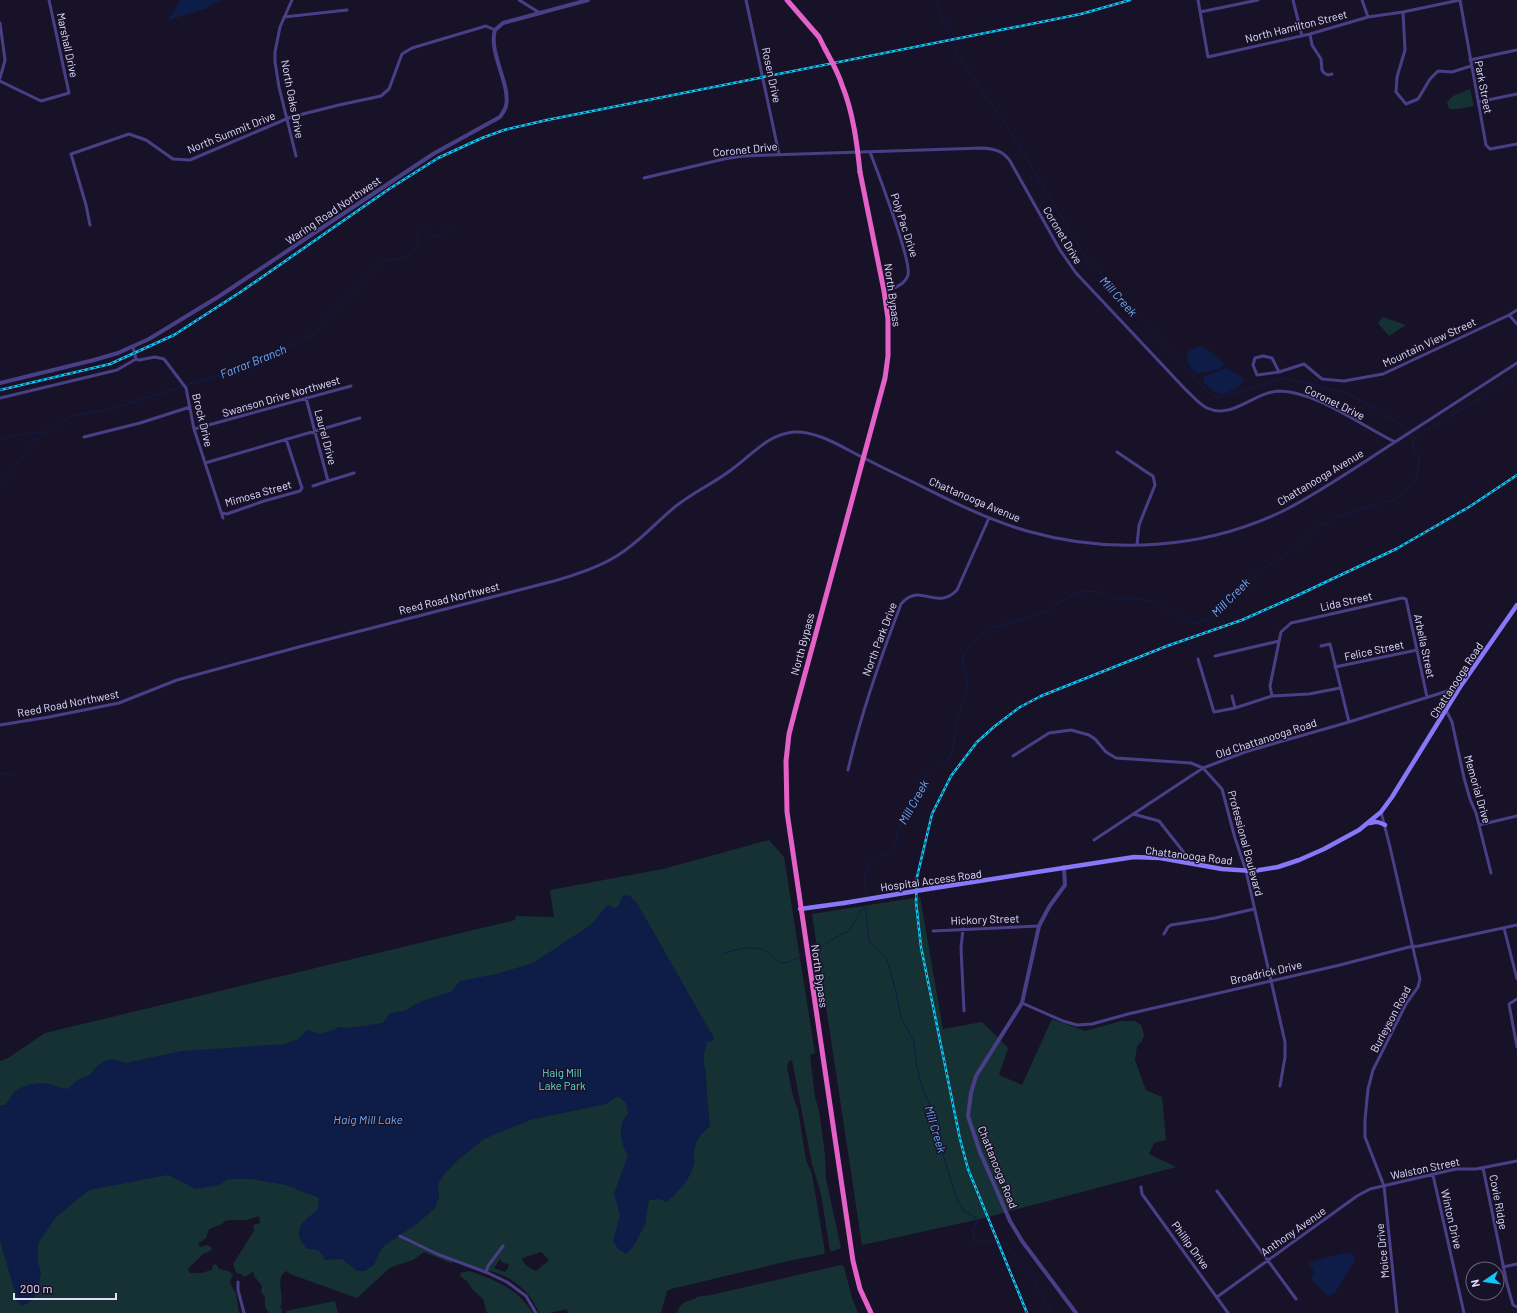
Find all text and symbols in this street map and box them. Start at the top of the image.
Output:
street label: North Hamilton Street [1244,7,1348,45]
street label: Marshall Drive [55,11,81,79]
street label: Rosen Drive [760,46,784,104]
street label: North Oaks Drive [279,59,307,139]
street label: Park Street [1472,59,1496,115]
street label: North Summit Drive [185,108,277,156]
street label: Coronet Drive [712,139,778,159]
street label: Waring Road Northwest [283,173,383,247]
street label: Poly Pac Drive [889,191,922,259]
street label: Coronet Drive [1041,204,1085,266]
street label: North Bypass [882,263,904,327]
water label: Mill Creek [1098,273,1141,319]
street label: Mountain View Street [1380,315,1478,369]
water label: Farrar Branch [218,341,288,381]
street label: Swanson Drive Northwest [221,373,341,419]
street label: Coronet Drive [1303,382,1367,422]
street label: Brock Drive [190,392,216,448]
street label: Laurel Drive [312,408,340,466]
street label: Chattanooga Avenue [1275,446,1366,508]
street label: Chattanooga Avenue [927,474,1023,524]
street label: Mimosa Street [223,477,293,509]
water label: Mill Creek [1208,575,1252,619]
street label: Reed Road Northwest [397,579,501,617]
street label: Lida Street [1319,589,1373,613]
street label: North Park Drive [859,600,899,678]
street label: North Bypass [787,612,817,676]
street label: Arbella Street [1412,613,1438,679]
street label: Felice Street [1343,637,1405,663]
street label: Chattanooga Road [1427,640,1485,720]
street label: Reed Road Northwest [16,687,120,719]
street label: Old Chattanooga Road [1214,716,1318,760]
street label: Memorial Drive [1462,753,1494,825]
water label: Mill Creek [895,777,931,827]
street label: Professional Boulevard [1226,789,1266,897]
street label: Chattanooga Road [1145,843,1233,867]
street label: Hospital Access Road [879,866,983,894]
street label: Hickory Street [950,911,1020,927]
street label: North Bypass [809,944,831,1008]
street label: Broadrick Drive [1229,957,1303,987]
street label: Burleyson Road [1367,984,1413,1054]
park label: Haig Mill Lake Park [539,1066,586,1092]
water label: Mill Creek [922,1104,950,1154]
water label: Haig Mill Lake [333,1112,403,1126]
street label: Chattanooga Road [976,1124,1020,1210]
street label: Walston Street [1389,1154,1461,1182]
street label: Covie Ridge [1487,1173,1511,1231]
street label: Winton Drive [1439,1188,1465,1250]
street label: Anthony Avenue [1258,1204,1328,1258]
street label: Phillip Drive [1169,1219,1213,1272]
street label: Moice Drive [1373,1223,1391,1279]
north arrow [1465,1261,1505,1301]
scale bar [14,1275,116,1301]
text: N [1468,1278,1482,1288]
text: 200 m [20,1281,52,1295]

